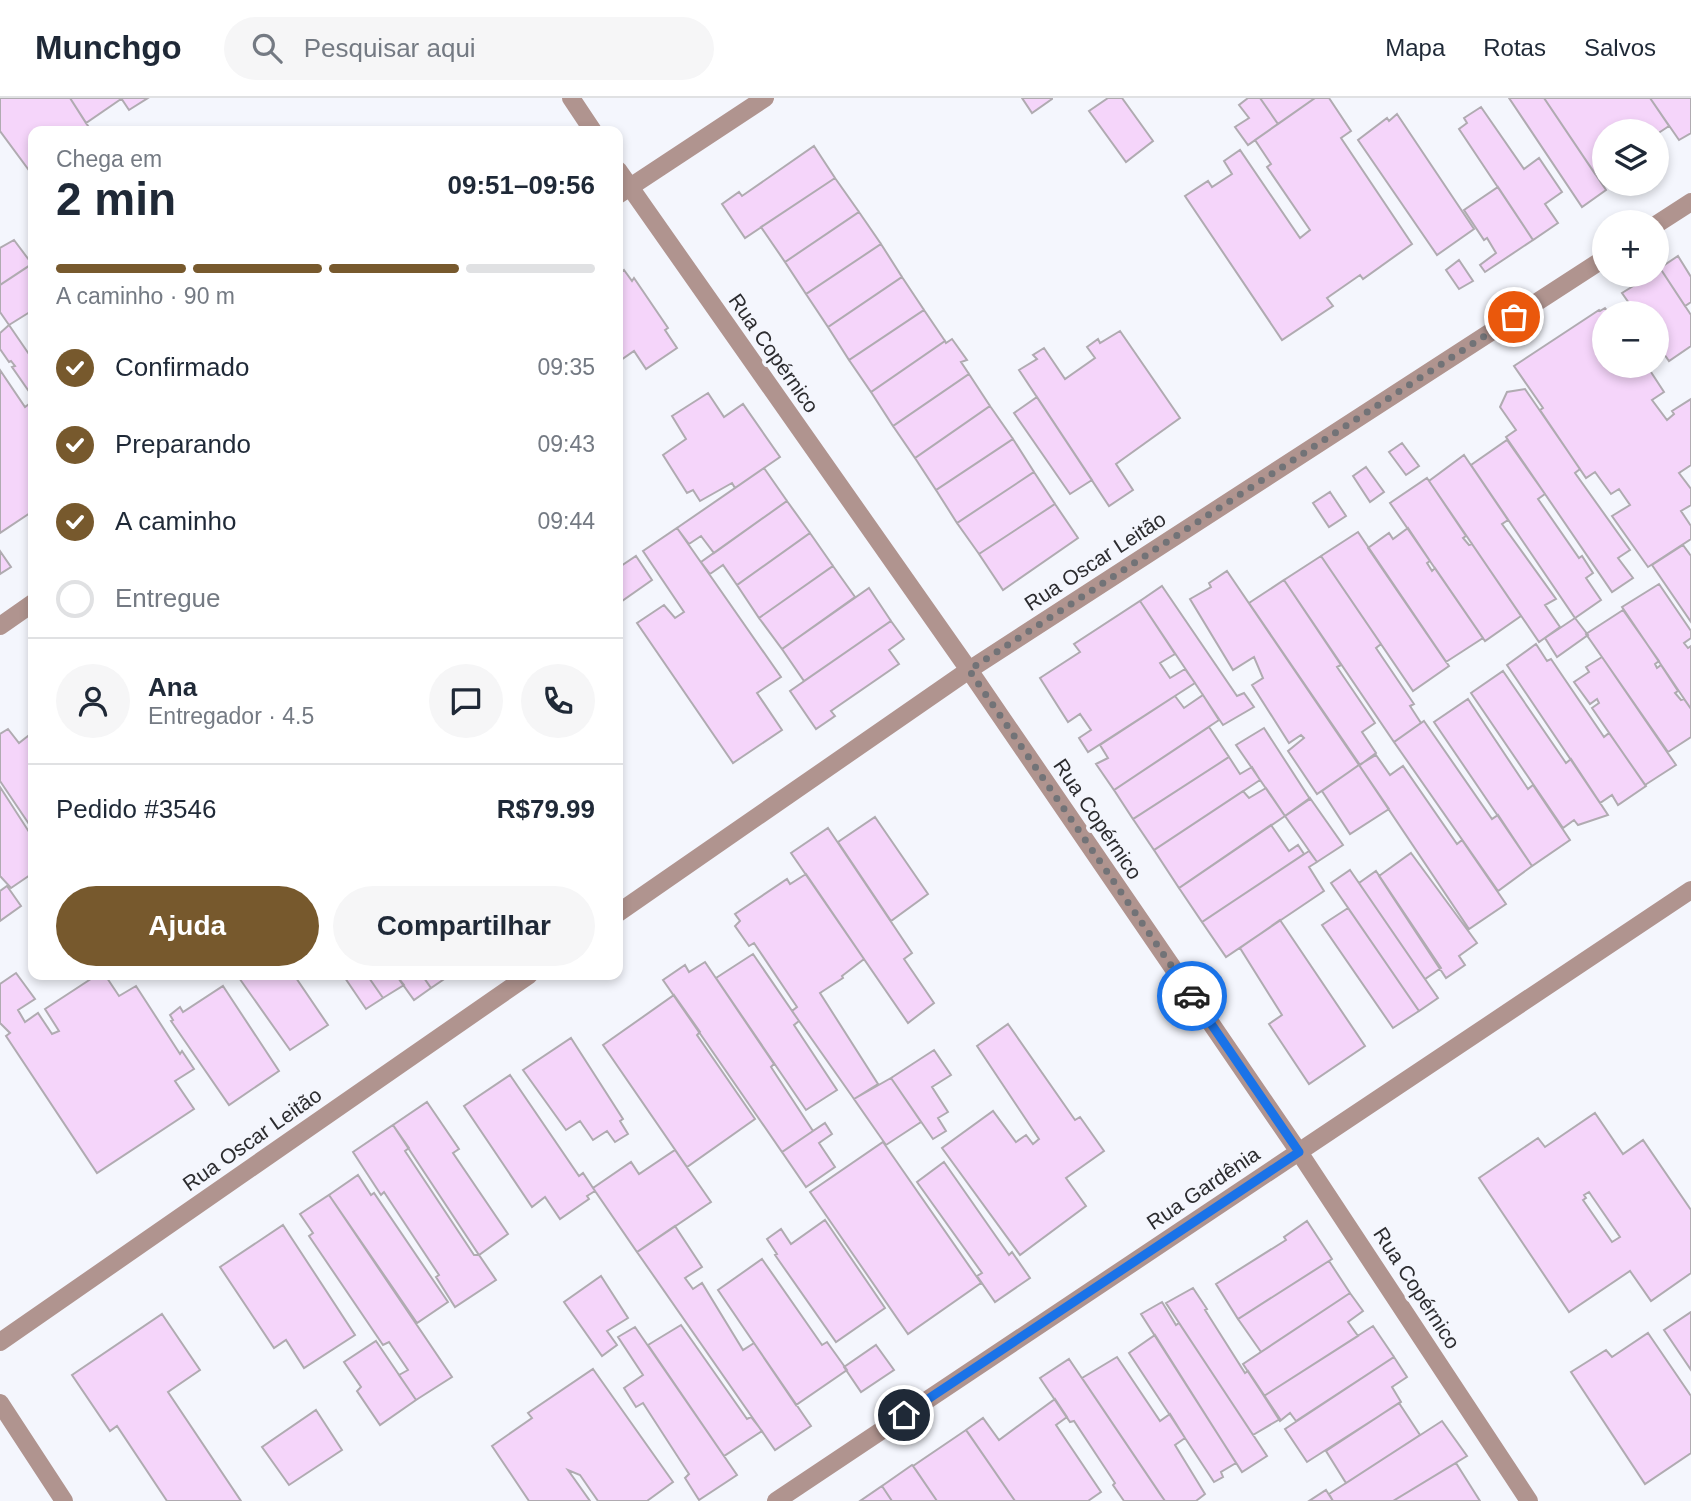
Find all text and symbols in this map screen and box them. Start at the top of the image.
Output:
search box [224,17,714,80]
text: Munchgo [35,29,182,66]
icon: search [248,29,286,67]
text: Pesquisar aqui [304,33,476,63]
text: Mapa [1385,34,1445,61]
text: Rotas [1483,34,1546,61]
text: Salvos [1584,34,1656,61]
map controls [1592,119,1669,378]
button: layers [1592,119,1669,196]
text: Chega em [56,146,162,172]
text: 09:51–09:56 [448,170,595,200]
text: 2 min [56,173,176,225]
button: + [1592,210,1669,287]
text: A caminho · 90 m [56,283,235,309]
pin [1484,287,1544,347]
street label: Rua Copérnico [724,289,824,417]
icon: bag [1495,298,1533,336]
button: − [1592,301,1669,378]
icon: check [56,349,94,387]
text: Confirmado [115,352,249,382]
text: 09:35 [537,354,595,380]
icon: check [56,426,94,464]
text: Preparando [115,429,251,459]
text: 09:43 [537,431,595,457]
icon: check [56,503,94,541]
text: A caminho [115,506,236,536]
street label: Rua Oscar Leitão [1020,507,1170,615]
text: 09:44 [537,508,595,534]
text: Entregue [115,583,221,613]
button: person [56,664,130,738]
button: chat [429,664,503,738]
button: phone [521,664,595,738]
text: Ana [148,672,197,702]
text: Entregador · 4.5 [148,703,314,729]
street label: Rua Copérnico [1049,754,1147,884]
text: Pedido #3546 [56,794,216,824]
text: R$79.99 [497,794,595,824]
button: Ajuda [56,886,319,966]
button: Compartilhar [333,886,595,966]
courier [1157,961,1227,1031]
icon: car [1173,977,1211,1015]
street label: Rua Oscar Leitão [178,1083,326,1195]
street label: Rua Gardênia [1142,1142,1264,1234]
street label: Rua Copérnico [1369,1223,1465,1353]
pin [874,1385,934,1445]
icon: home [885,1396,923,1434]

